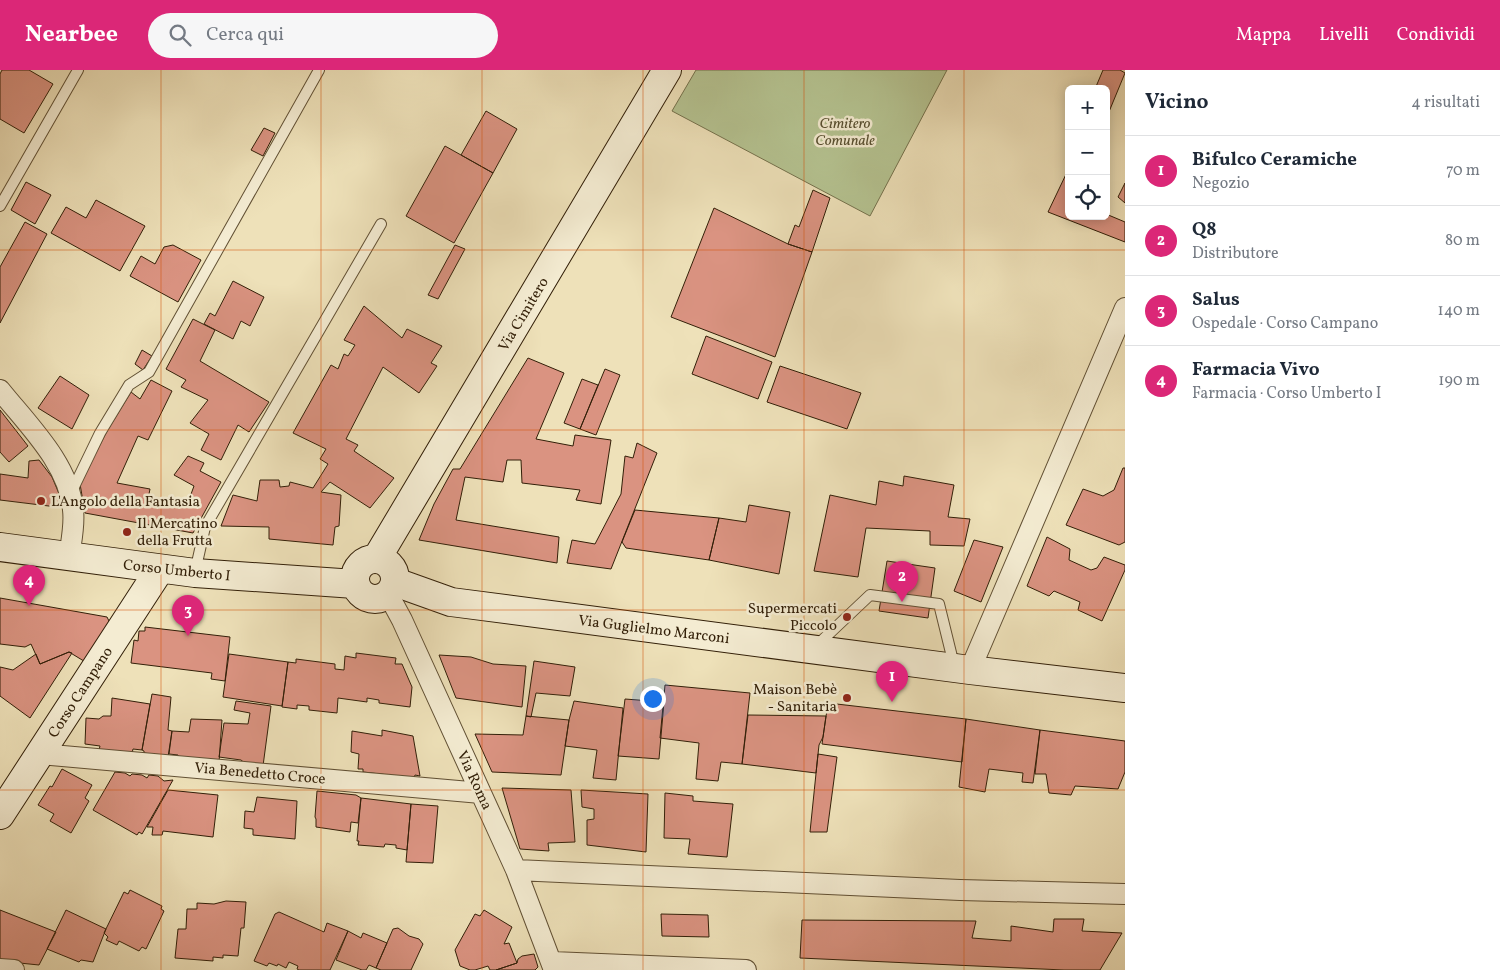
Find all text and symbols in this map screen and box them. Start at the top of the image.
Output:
search box [148,13,498,58]
text: Nearbee [25,18,118,52]
icon: search [166,21,194,49]
text: Cerca qui [206,22,284,48]
text: Mappa [1236,23,1291,48]
text: Livelli [1319,23,1369,48]
text: Condividi [1397,23,1475,48]
map controls [1065,85,1110,220]
button: + [1065,85,1110,130]
text: Vicino [1145,88,1209,117]
text: 4 risultati [1411,92,1480,114]
park label: Cimitero Comunale [815,114,875,152]
button: − [1065,130,1110,175]
text: Bifulco Ceramiche [1192,147,1357,173]
text: 1 [1158,160,1164,182]
text: 70 m [1446,160,1480,182]
text: Negozio [1192,173,1250,195]
button: locate [1065,175,1110,220]
text: Q8 [1192,217,1217,243]
text: 2 [1157,230,1165,252]
text: 80 m [1445,230,1480,252]
text: Distributore [1192,243,1279,265]
street label: Via Cimitero [494,274,555,356]
text: Salus [1192,287,1240,313]
text: 3 [1157,300,1165,322]
text: 140 m [1438,300,1480,322]
text: Ospedale · Corso Campano [1192,313,1378,335]
text: Farmacia Vivo [1192,357,1320,383]
text: 4 [1156,370,1166,392]
text: 190 m [1438,370,1480,392]
text: Farmacia · Corso Umberto I [1192,383,1382,405]
place label: L'Angolo della Fantasia [51,492,200,513]
marker: L'Angolo della Fantasia [35,495,47,507]
place label: Il Mercatino della Frutta [137,514,218,552]
marker: Il Mercatino della Frutta [121,526,133,538]
street label: Corso Umberto I [122,555,232,588]
pin: 2 [886,561,918,602]
pin: 4 [13,565,45,606]
pin: 3 [172,595,204,636]
place label: Supermercati Piccolo [748,599,837,637]
street label: Via Guglielmo Marconi [577,611,731,650]
marker: Supermercati Piccolo [841,611,853,623]
street label: Corso Campano [44,643,119,743]
pin: 1 [876,661,908,702]
place label: Maison Bebè - Sanitaria [753,680,837,718]
your location [640,686,666,712]
marker: Maison Bebè - Sanitaria [841,692,853,704]
street label: Via Roma [451,748,497,814]
street label: Via Benedetto Croce [193,758,326,791]

